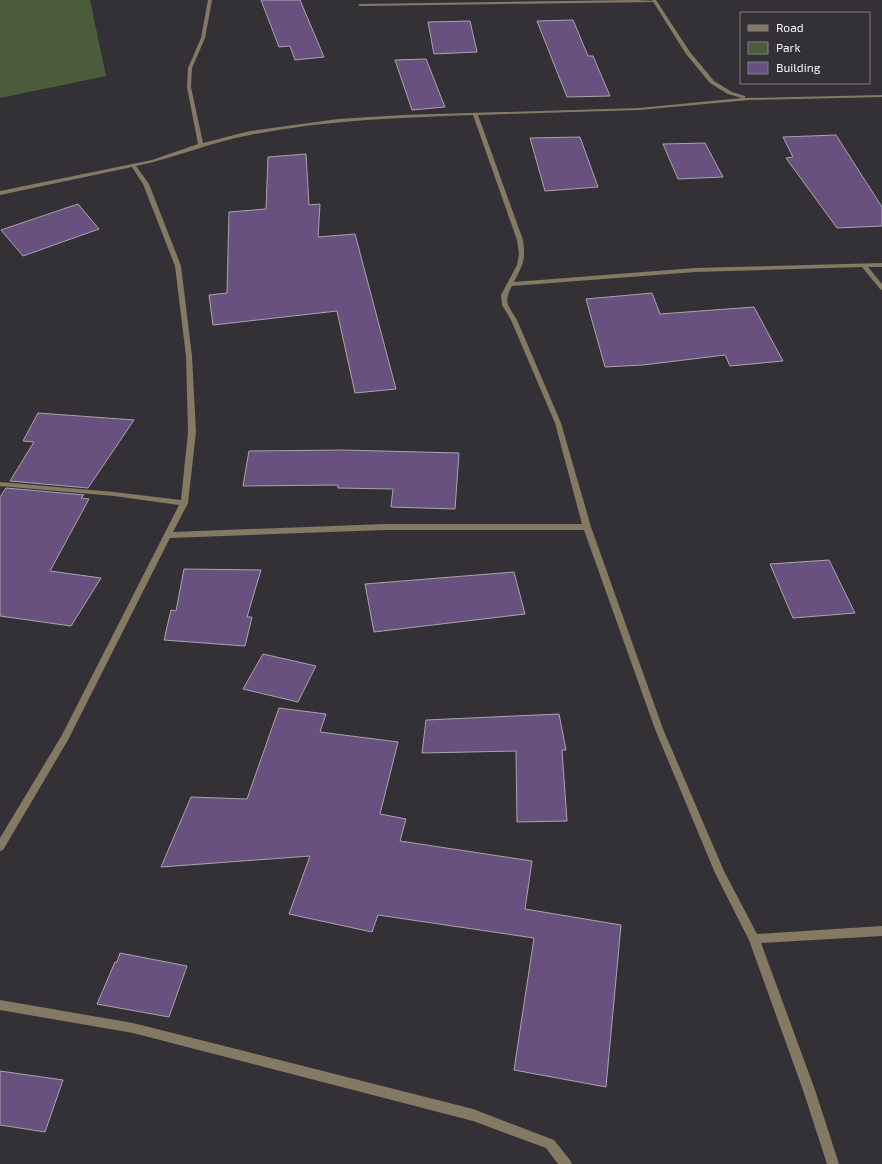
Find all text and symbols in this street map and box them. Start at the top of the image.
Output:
legend [740,12,870,84]
text: Road [776,20,804,34]
text: Park [776,40,801,54]
text: Building [776,60,821,74]

